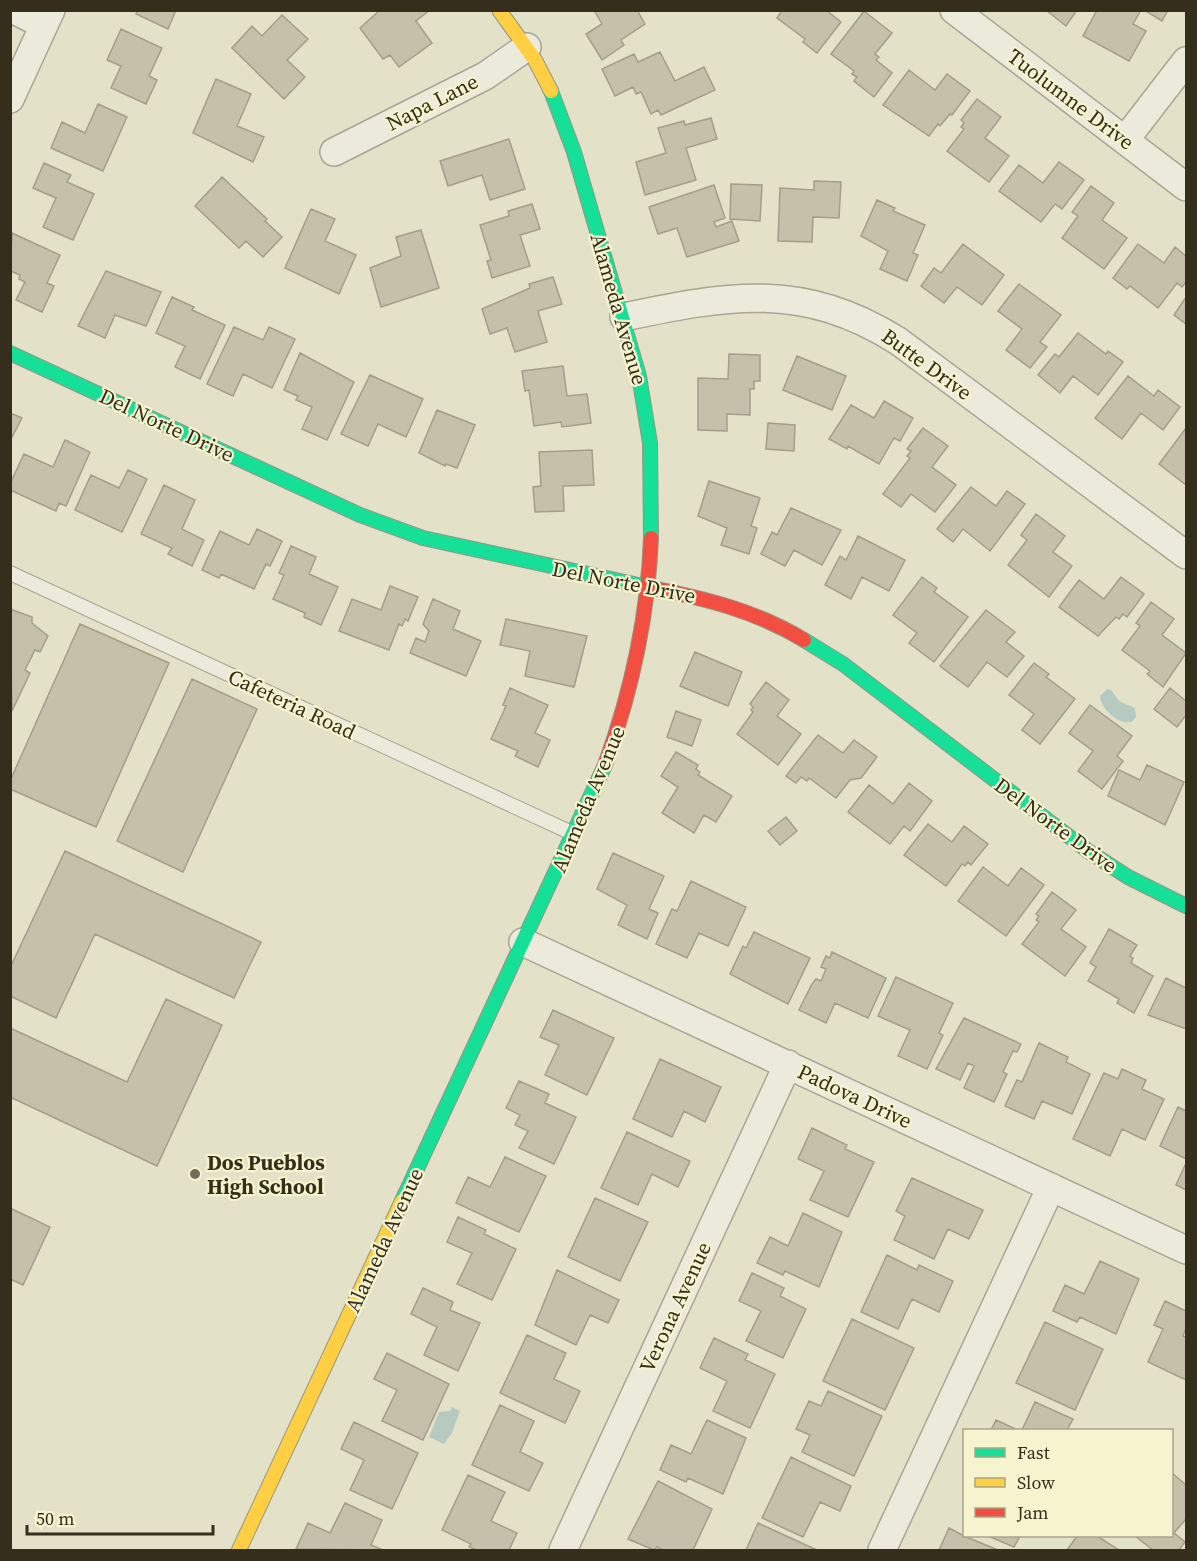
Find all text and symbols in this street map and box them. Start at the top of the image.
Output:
street label: Tuolumne Drive [1002,42,1140,156]
street label: Napa Lane [381,66,483,138]
street label: Alameda Avenue [584,230,654,388]
street label: Butte Drive [876,321,978,407]
street label: Del Norte Drive [95,381,239,469]
street label: Del Norte Drive [550,554,698,610]
street label: Cafeteria Road [224,662,361,746]
street label: Alameda Avenue [544,721,632,877]
street label: Del Norte Drive [989,770,1123,880]
street label: Padova Drive [793,1057,917,1135]
place label: Dos Pueblos High School [207,1148,325,1201]
street label: Alameda Avenue [338,1163,430,1317]
marker: Dos Pueblos High School [188,1167,202,1181]
street label: Verona Avenue [632,1237,718,1377]
legend [963,1429,1173,1537]
text: Fast [1017,1440,1050,1465]
text: Slow [1017,1470,1055,1495]
scale bar [27,1498,213,1536]
text: Jam [1016,1500,1049,1525]
text: 50 m [36,1506,74,1531]

